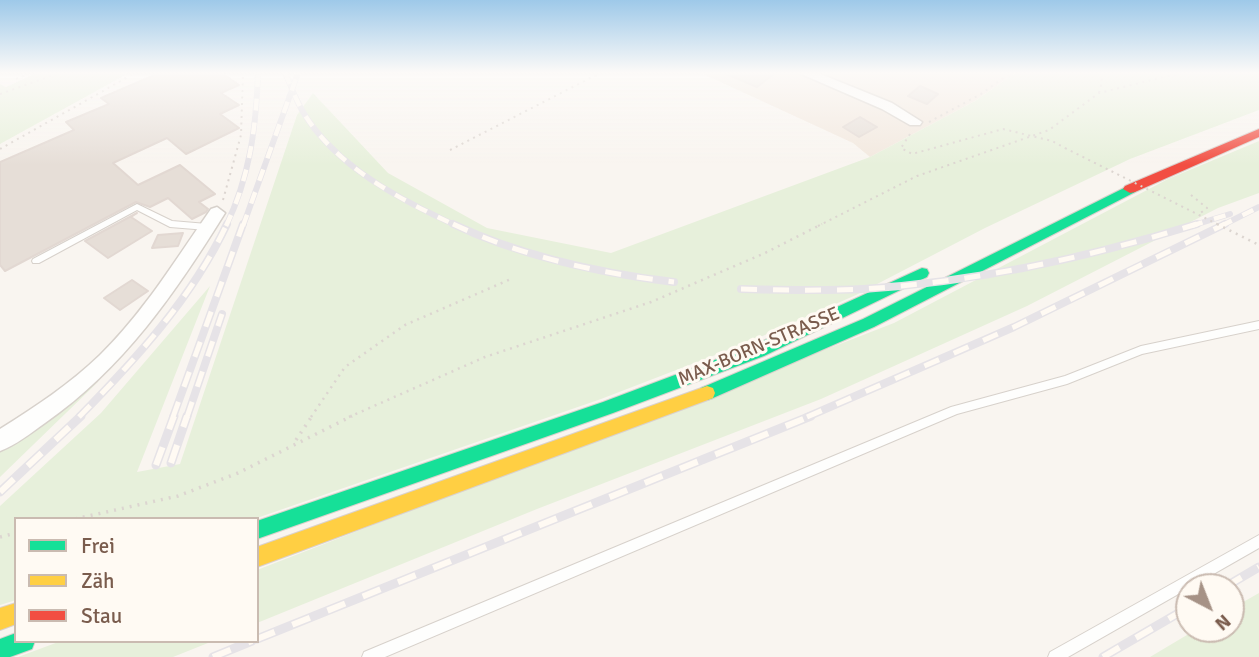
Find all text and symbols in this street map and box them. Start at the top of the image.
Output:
street label: MAX-BORN-STRASSE [675,303,843,391]
legend [14,517,259,643]
text: Frei [81,533,115,559]
text: Zäh [81,568,115,594]
north arrow [1175,573,1245,643]
text: Stau [81,603,122,629]
text: N [1210,609,1236,635]

